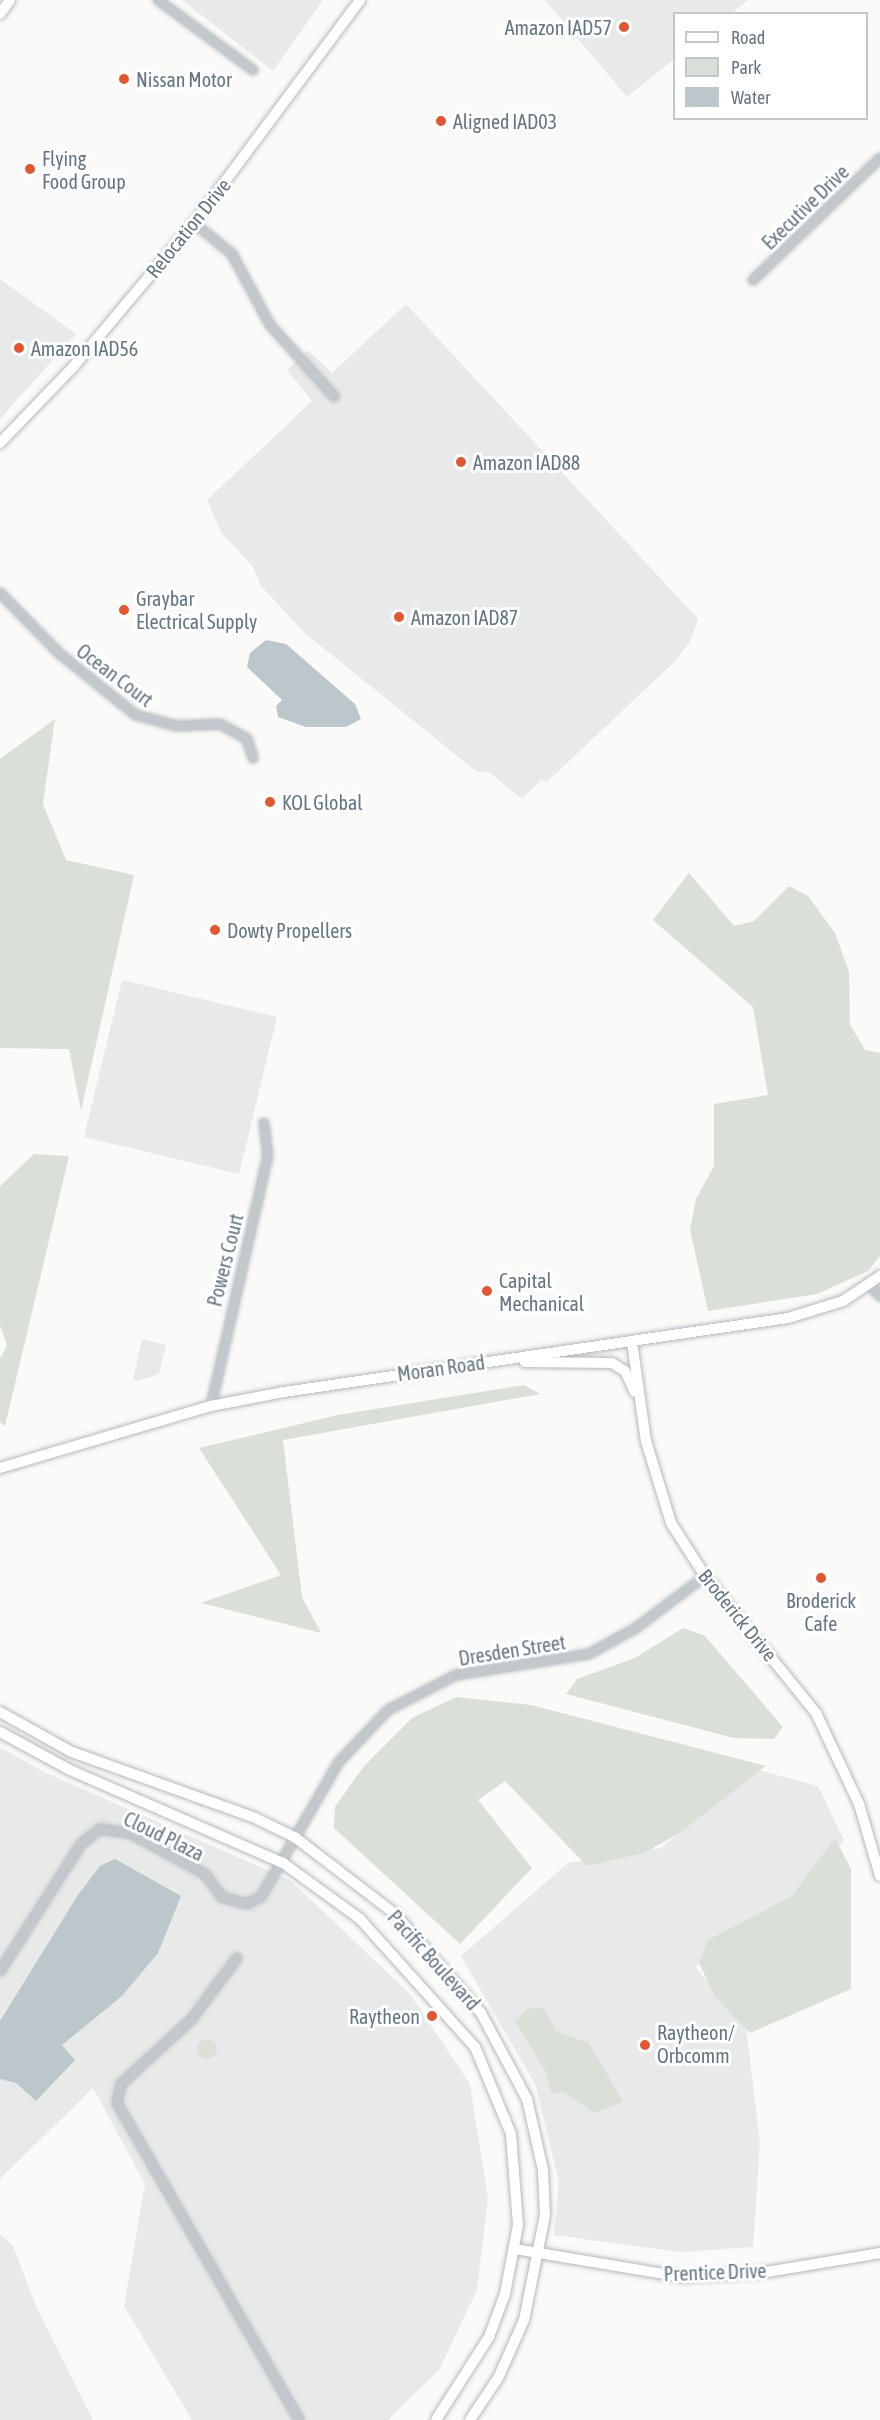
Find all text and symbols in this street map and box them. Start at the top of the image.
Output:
legend [673,12,868,120]
place label: Amazon IAD57 [505,15,612,39]
marker: Amazon IAD57 [617,20,631,34]
text: Road [731,27,765,48]
text: Park [731,57,761,78]
place label: Nissan Motor [136,67,232,91]
marker: Nissan Motor [117,72,131,86]
text: Water [731,87,770,108]
place label: Aligned IAD03 [453,109,557,133]
marker: Aligned IAD03 [434,114,448,128]
place label: Flying Food Group [42,146,126,193]
street label: Executive Drive [757,160,853,254]
marker: Flying Food Group [23,162,37,176]
street label: Relocation Drive [141,173,235,283]
place label: Amazon IAD56 [31,336,138,360]
marker: Amazon IAD56 [12,341,26,355]
place label: Amazon IAD88 [473,450,580,474]
marker: Amazon IAD88 [454,455,468,469]
place label: Graybar Electrical Supply [136,586,257,633]
marker: Graybar Electrical Supply [117,603,131,617]
place label: Amazon IAD87 [411,605,518,629]
marker: Amazon IAD87 [392,610,406,624]
street label: Ocean Court [72,639,158,711]
place label: KOL Global [282,790,363,814]
marker: KOL Global [263,795,277,809]
place label: Dowty Propellers [227,918,352,942]
marker: Dowty Propellers [208,923,222,937]
street label: Powers Court [202,1211,248,1309]
place label: Capital Mechanical [499,1268,584,1315]
marker: Capital Mechanical [480,1284,494,1298]
street label: Moran Road [396,1350,486,1386]
street label: Broderick Drive [694,1564,782,1666]
marker: Broderick Cafe [814,1571,828,1585]
place label: Broderick Cafe [786,1588,856,1635]
street label: Dresden Street [457,1630,567,1670]
street label: Cloud Plaza [120,1806,208,1866]
street label: Pacific Boulevard [383,1905,485,2015]
place label: Raytheon [349,2004,420,2028]
marker: Raytheon [425,2009,439,2023]
place label: Raytheon/ Orbcomm [657,2021,735,2068]
marker: Raytheon/ Orbcomm [638,2038,652,2052]
street label: Prentice Drive [663,2258,767,2286]

